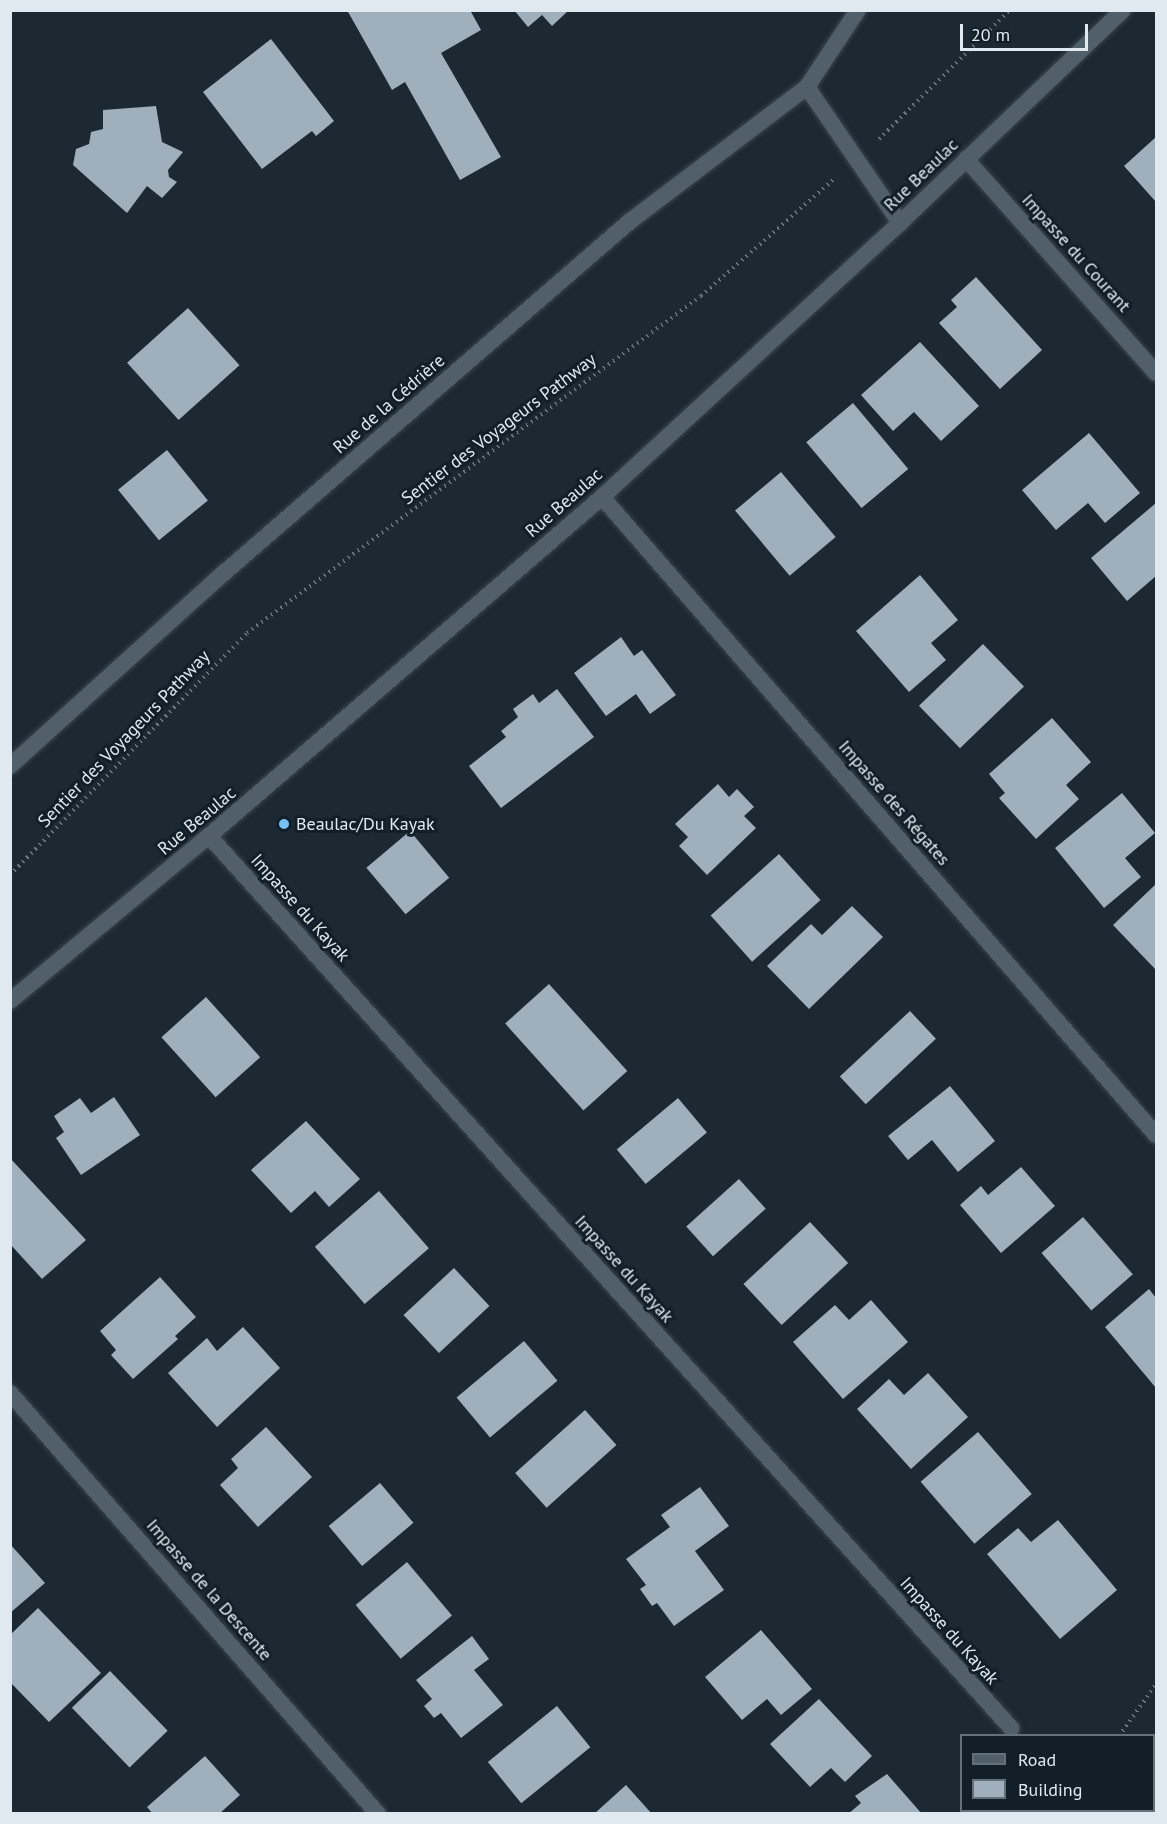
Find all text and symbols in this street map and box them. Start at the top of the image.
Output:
scale bar [963,12,1090,50]
text: 20 m [971,23,1010,46]
street label: Rue Beaulac [879,134,963,216]
street label: Impasse du Courant [1017,189,1135,317]
street label: Sentier des Voyageurs Pathway [397,349,601,509]
street label: Rue de la Cédrière [329,350,449,458]
street label: Rue Beaulac [521,464,607,542]
street label: Sentier des Voyageurs Pathway [33,646,215,832]
street label: Impasse des Régates [834,736,954,870]
street label: Rue Beaulac [154,782,240,860]
place label: Beaulac/Du Kayak [296,813,435,835]
marker: Beaulac/Du Kayak [277,817,291,831]
street label: Impasse du Kayak [246,850,354,966]
street label: Impasse du Kayak [570,1211,678,1327]
street label: Impasse de la Descente [142,1515,276,1665]
street label: Impasse du Kayak [895,1573,1003,1689]
legend [960,1734,1155,1812]
text: Road [1018,1748,1056,1771]
text: Building [1018,1778,1082,1801]

